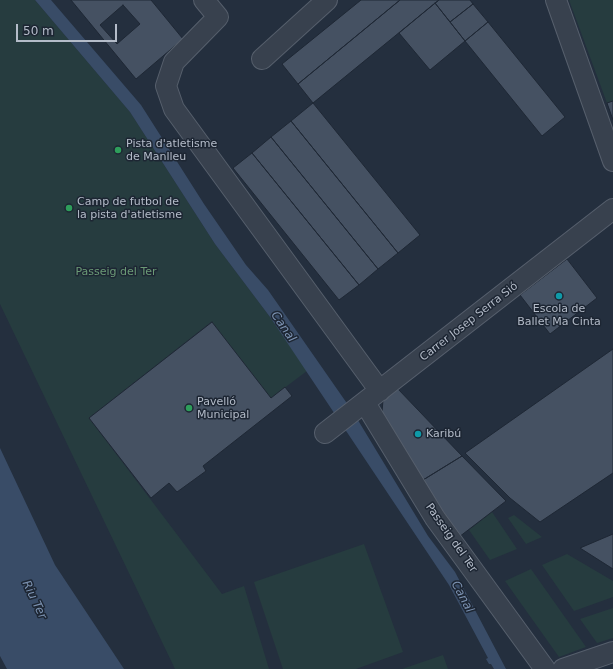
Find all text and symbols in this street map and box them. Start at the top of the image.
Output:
scale bar [18,16,119,42]
text: 50 m [23,24,54,38]
place label: Pista d'atletisme de Manlleu [126,137,217,163]
marker: Pista d'atletisme de Manlleu [113,145,123,155]
place label: Camp de futbol de la pista d'atletisme [77,195,182,221]
marker: Camp de futbol de la pista d'atletisme [64,203,74,213]
park label: Passeig del Ter [75,265,157,279]
street label: Carrer Josep Serra Sió [418,280,520,364]
marker: Escola de Ballet Ma Cinta [554,291,564,301]
place label: Escola de Ballet Ma Cinta [517,302,601,328]
water label: Canal [267,309,299,345]
place label: Pavelló Municipal [197,395,249,421]
marker: Pavelló Municipal [184,403,194,413]
place label: Karibú [426,427,461,441]
marker: Karibú [413,429,423,439]
street label: Passeig del Ter [422,501,480,575]
water label: Riu Ter [18,578,50,622]
water label: Canal [448,579,476,615]

